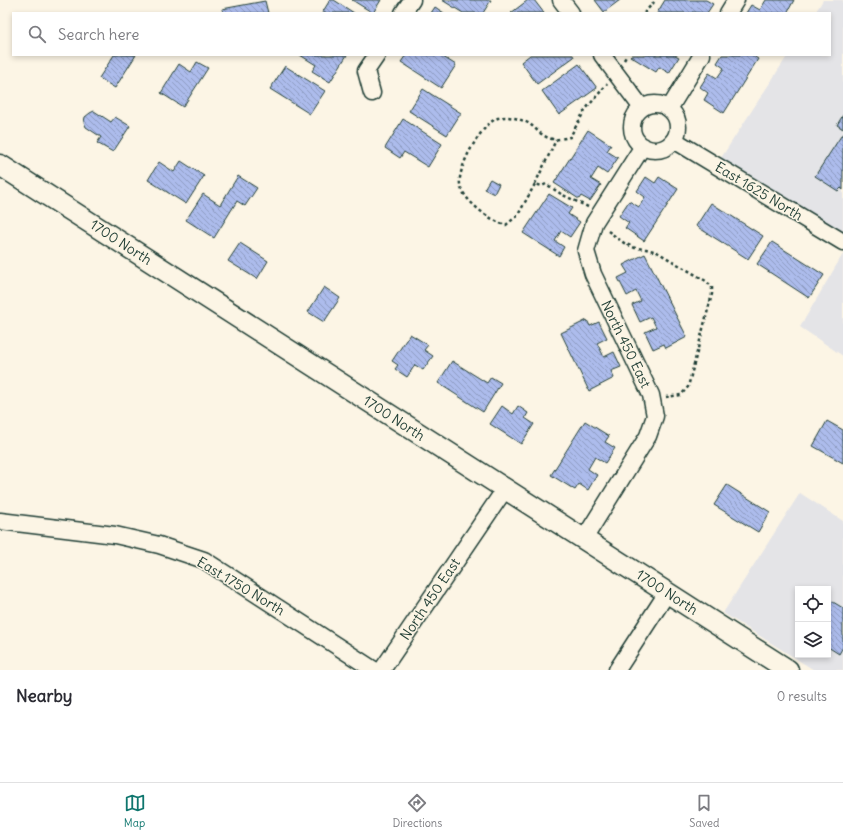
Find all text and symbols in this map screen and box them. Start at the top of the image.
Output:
search box [12,12,831,56]
icon: search [26,23,48,45]
text: Search here [58,25,139,44]
street label: East 1625 North [712,158,806,224]
street label: 1700 North [87,215,155,269]
street label: North 450 East [597,297,655,391]
street label: 1700 North [360,391,428,445]
street label: East 1750 North [194,553,288,619]
street label: North 450 East [396,554,464,643]
street label: 1700 North [633,565,701,619]
map controls [795,586,831,658]
button: locate [795,586,831,622]
button: layers [795,622,831,658]
text: Nearby [16,685,72,707]
text: 0 results [777,688,827,705]
tab: Map [124,792,146,830]
tab: Directions [393,792,442,830]
tab: Saved [689,792,719,830]

